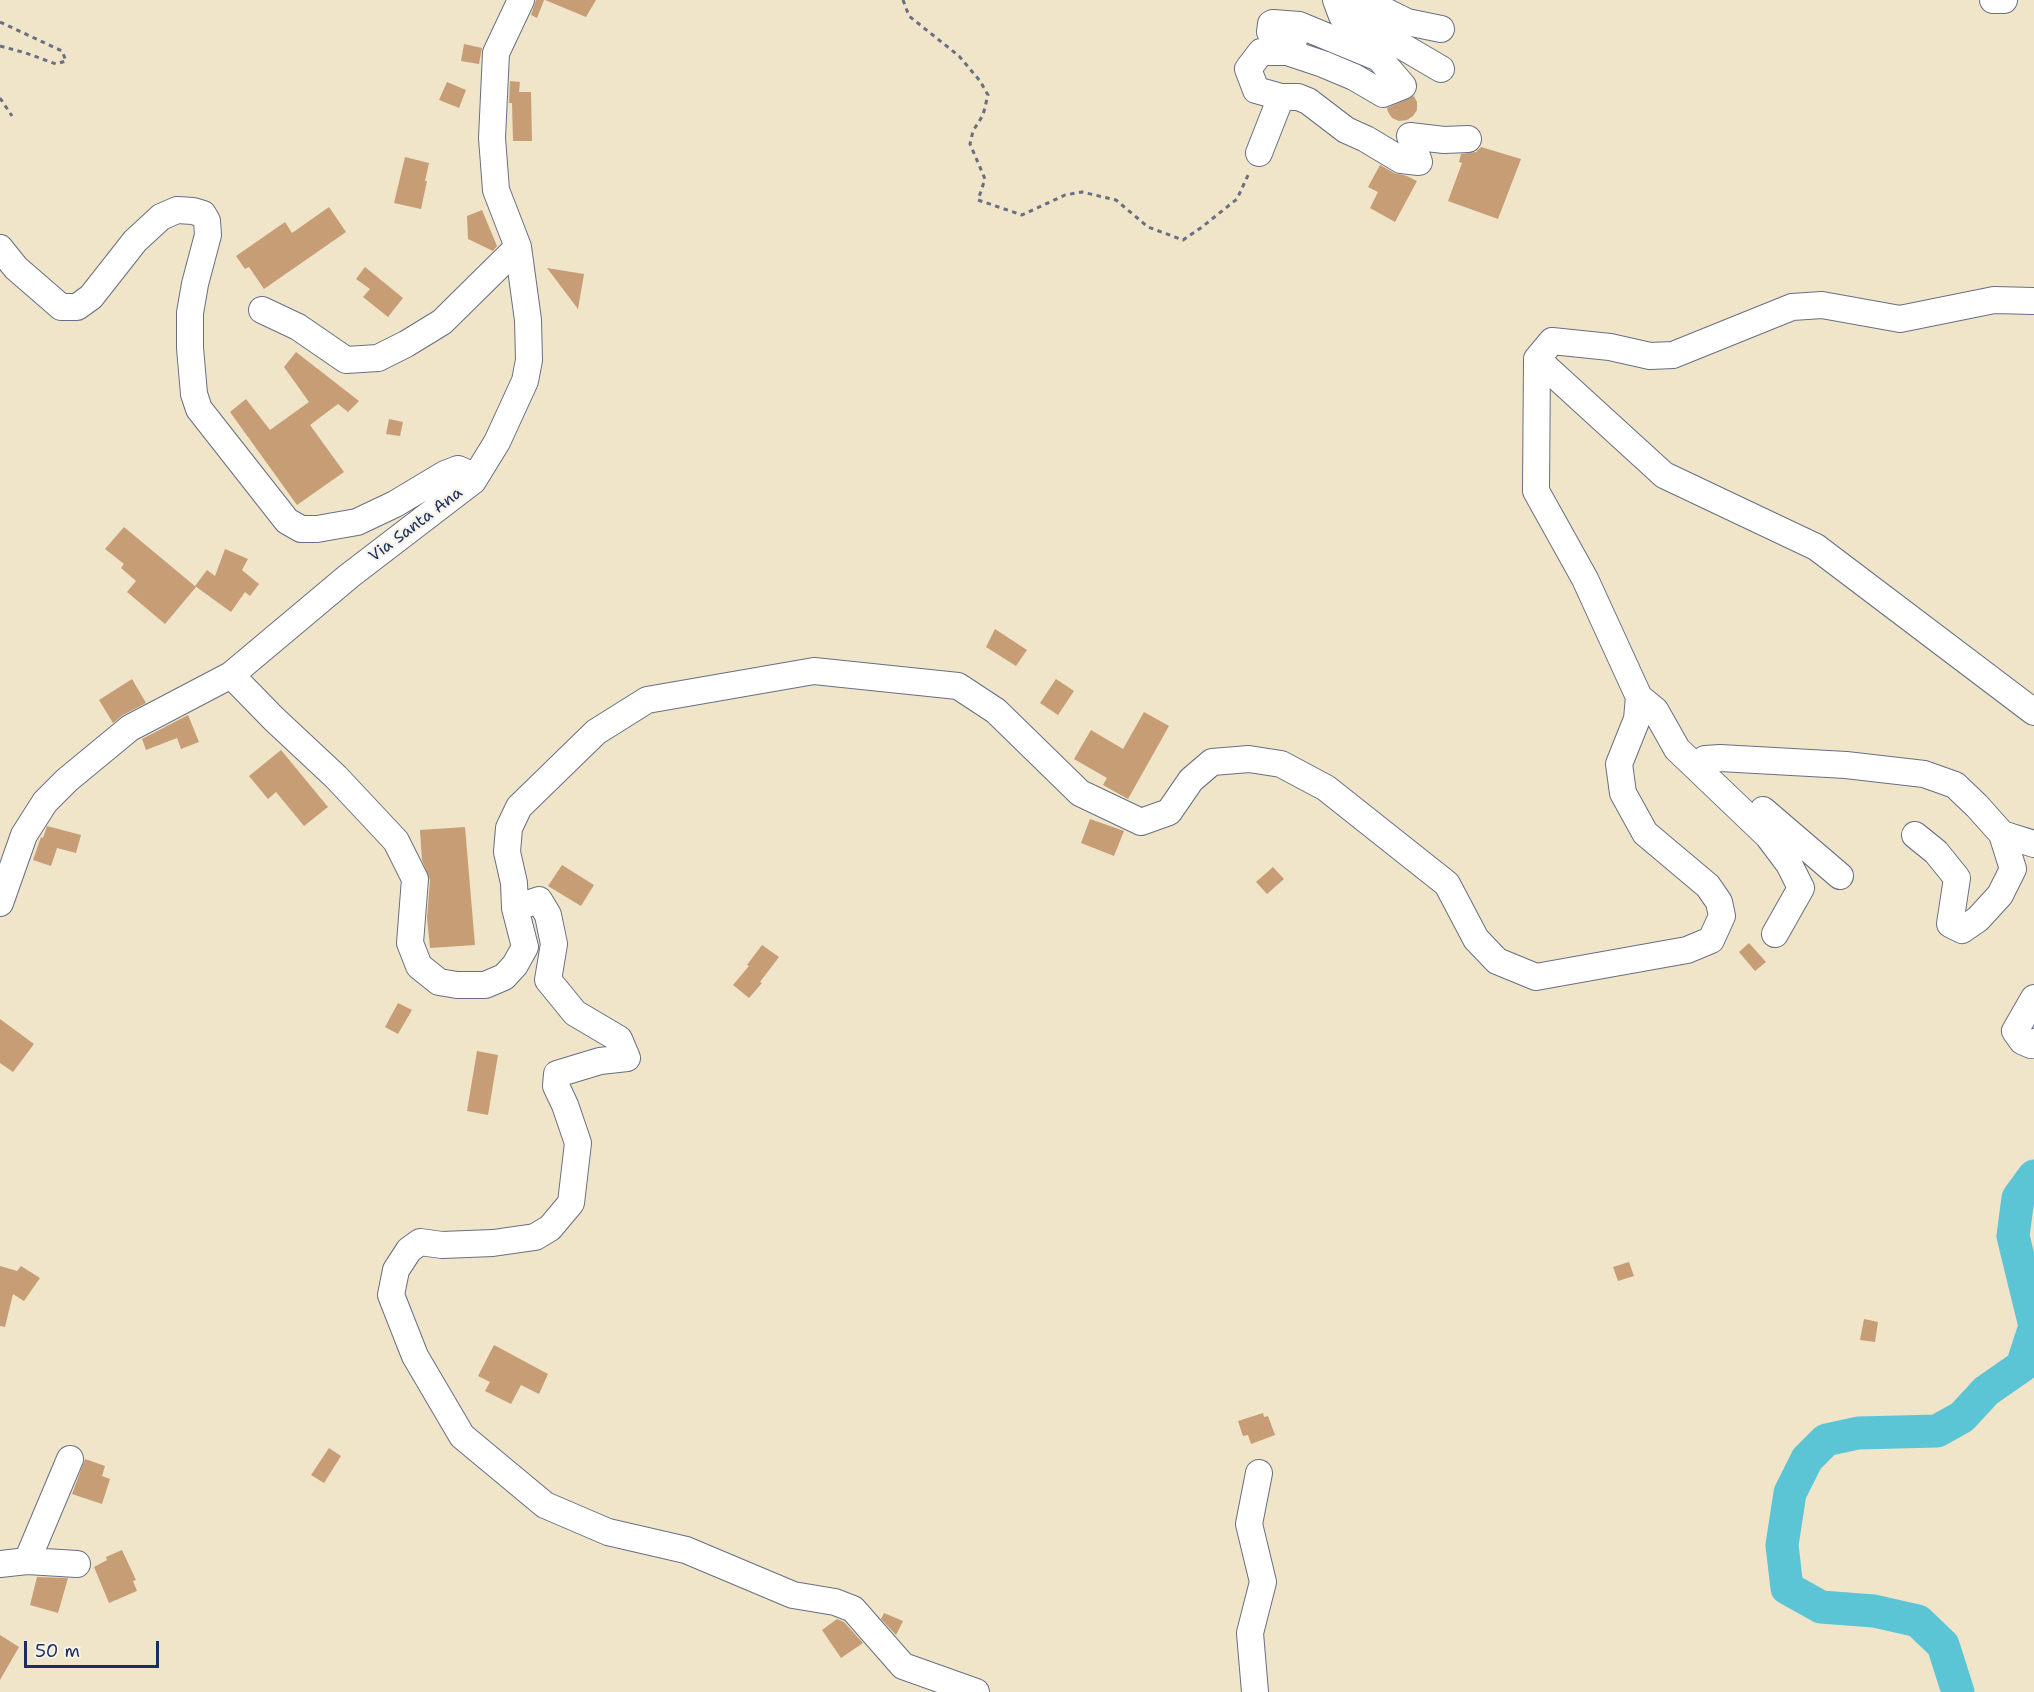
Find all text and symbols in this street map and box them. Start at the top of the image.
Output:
street label: Via Santa Ana [365,484,467,566]
scale bar [27,1629,162,1667]
text: 50 m [35,1639,80,1663]

